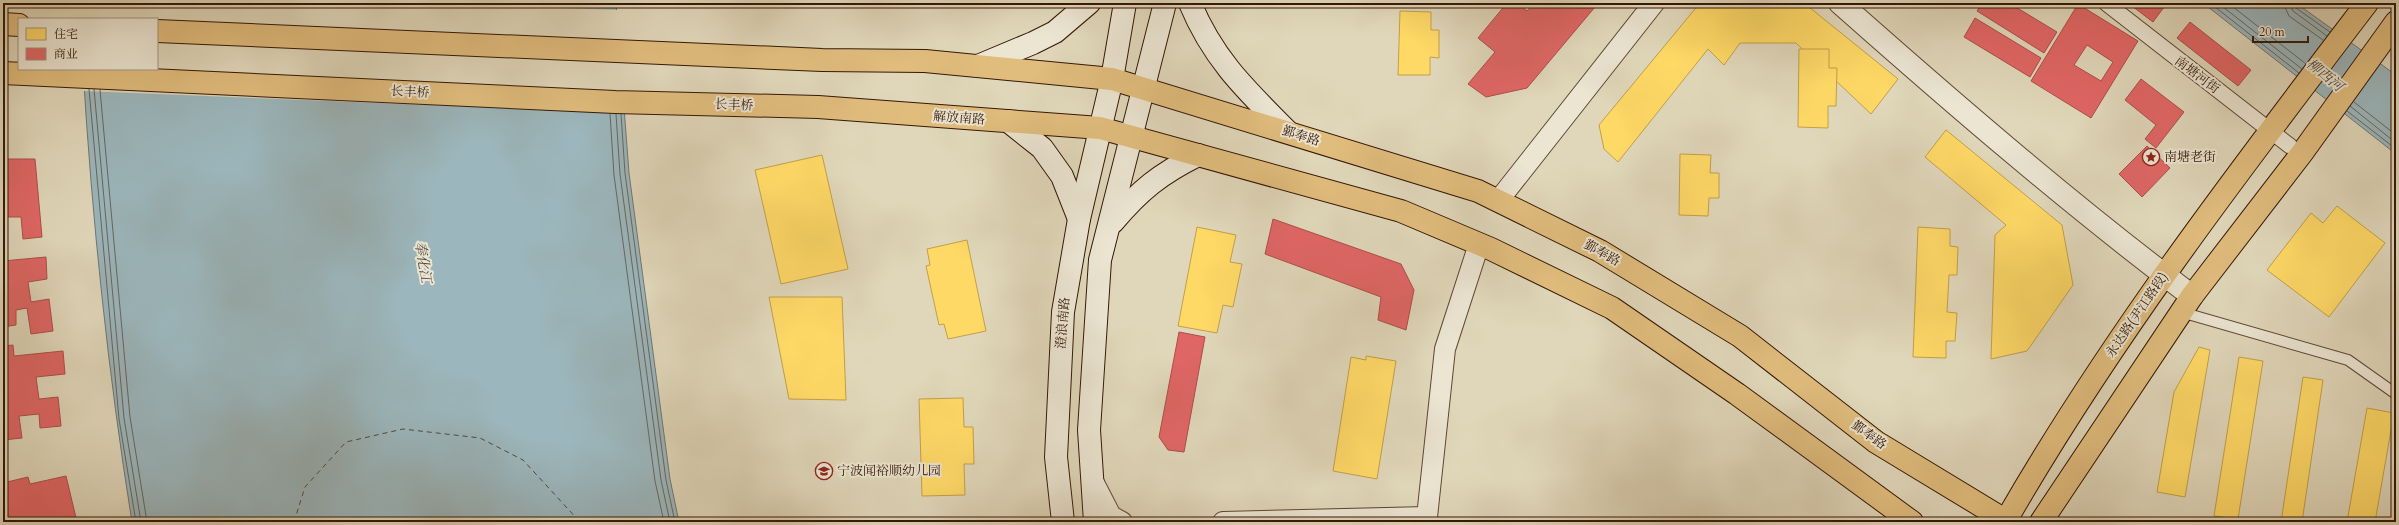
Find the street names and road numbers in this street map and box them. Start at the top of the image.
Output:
street label: 南塘河街 [2171,52,2223,98]
street label: 长丰桥 [390,82,430,102]
street label: 长丰桥 [714,95,754,115]
street label: 解放南路 [932,107,986,129]
street label: 鄞奉路 [1280,122,1322,150]
street label: 鄞奉路 [1581,236,1623,270]
street label: 永达路(尹江路段) [2102,269,2172,361]
street label: 澄浪南路 [1052,296,1074,350]
street label: 鄞奉路 [1848,416,1890,454]

